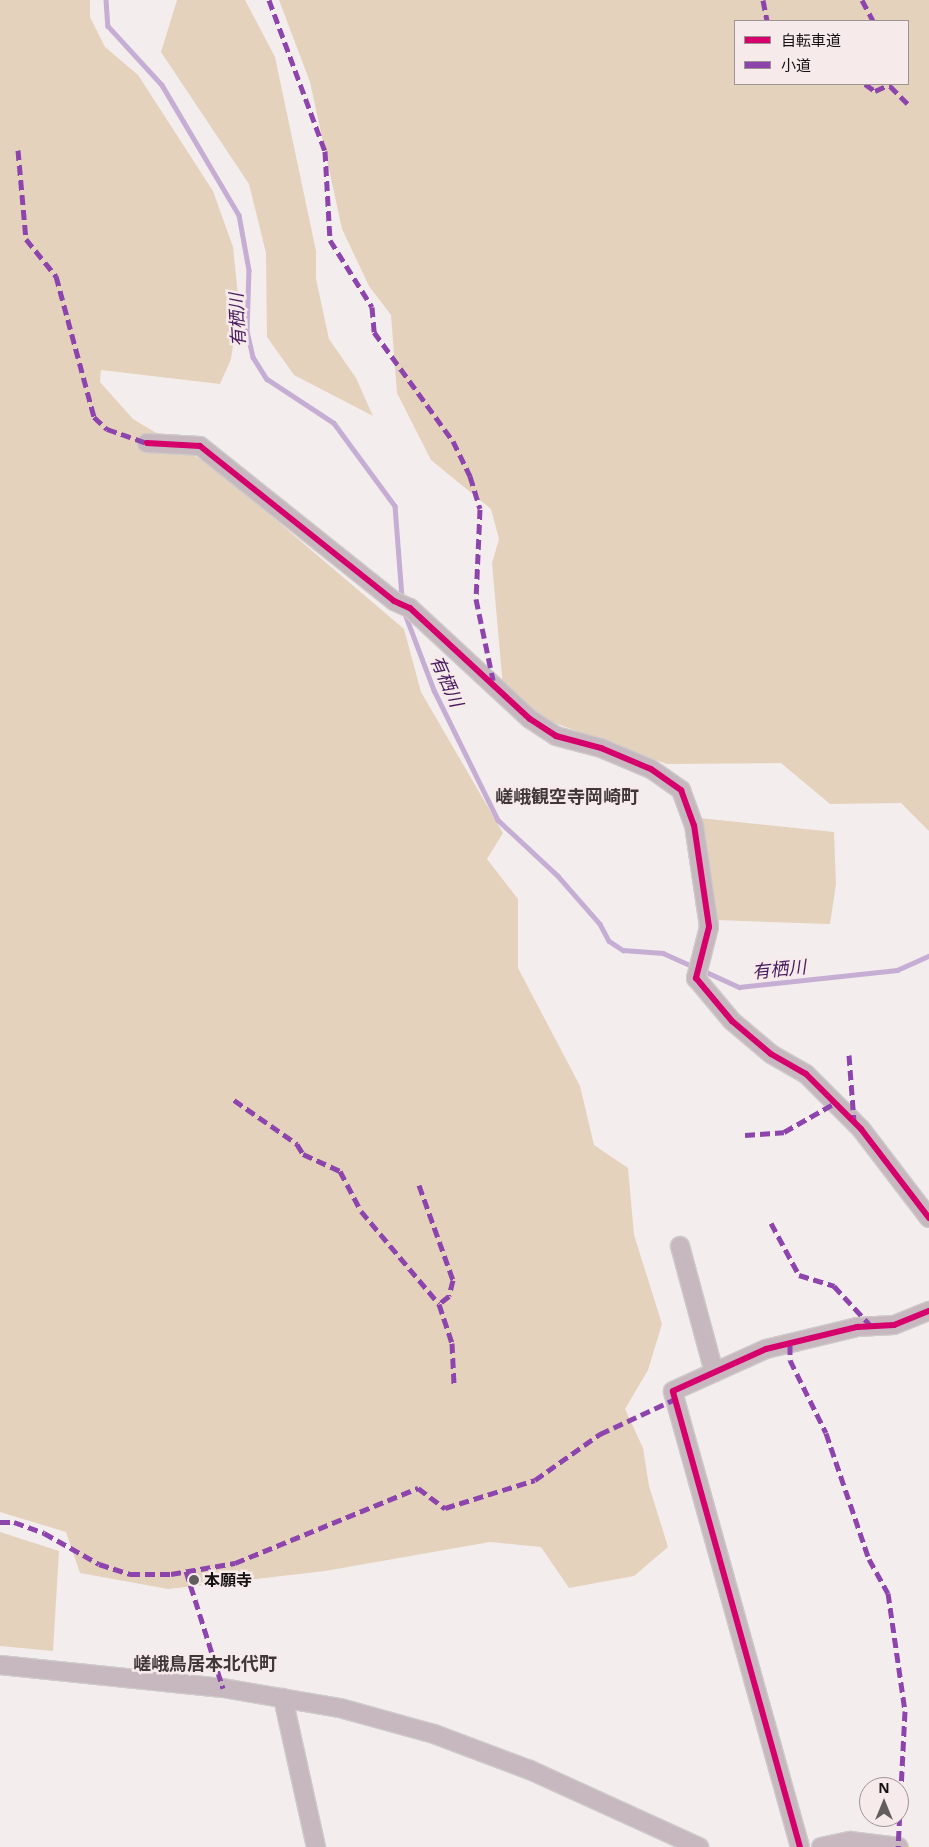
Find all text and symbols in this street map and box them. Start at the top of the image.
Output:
legend [734,20,909,85]
text: 自転車道 [781,30,841,50]
text: 小道 [781,55,811,75]
water label: 有栖川 [225,292,249,348]
water label: 有栖川 [426,652,468,710]
district label: 嵯峨観空寺岡崎町 [495,785,639,807]
water label: 有栖川 [751,955,807,983]
place label: 本願寺 [204,1570,252,1590]
marker: 本願寺 [188,1574,200,1586]
district label: 嵯峨鳥居本北代町 [133,1652,277,1674]
north arrow [859,1777,909,1827]
text: N [878,1778,890,1797]

